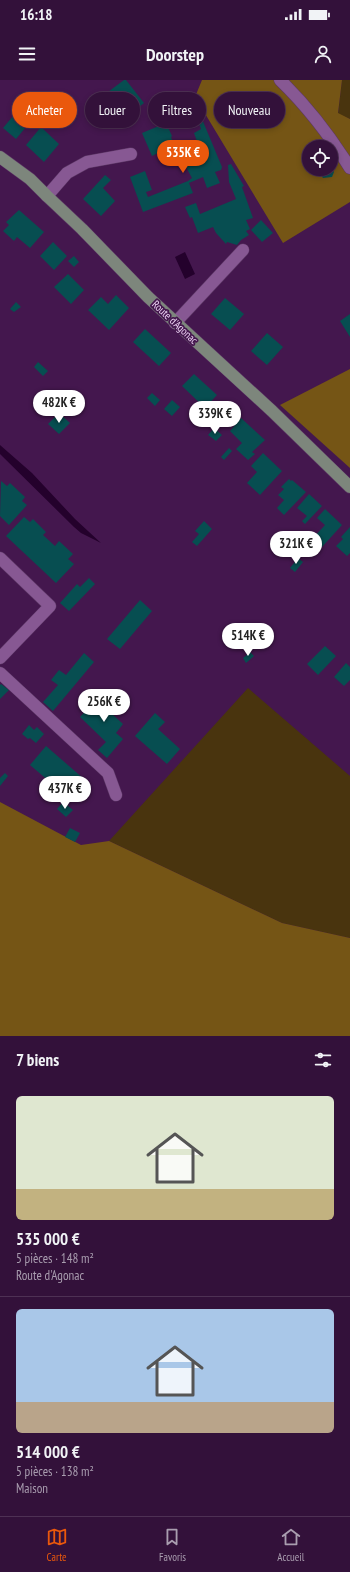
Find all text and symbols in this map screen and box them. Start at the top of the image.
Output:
text: 16:18 [20,5,52,24]
icon: menu [16,43,38,65]
text: Doorstep [146,43,204,66]
icon: person [312,43,334,65]
chip: Acheter [12,92,77,128]
chip: Louer [85,92,140,128]
chip: Filtres [148,92,206,128]
chip: Nouveau [214,92,285,128]
pin: 535K € [150,140,216,174]
map controls [302,140,338,176]
button: locate [302,140,338,176]
text: 535K € [166,144,200,161]
street label: Route d'Agonac [149,297,201,347]
pin: 482K € [26,390,92,424]
text: 482K € [42,394,76,411]
pin: 339K € [182,401,248,435]
text: 339K € [198,405,232,422]
pin: 321K € [263,531,329,565]
text: 321K € [279,535,313,552]
pin: 514K € [215,623,281,657]
text: 514K € [231,627,265,644]
pin: 256K € [71,689,137,723]
text: 256K € [87,693,121,710]
pin: 437K € [32,776,98,810]
text: 437K € [48,780,82,797]
text: 7 biens [16,1049,59,1071]
icon: filters [312,1049,334,1071]
icon: home [139,1122,211,1194]
text: 535 000 € [16,1228,80,1250]
text: 5 pièces · 148 m² [16,1250,94,1267]
text: Route d'Agonac [16,1267,84,1284]
icon: home [139,1335,211,1407]
text: 514 000 € [16,1441,80,1463]
text: 5 pièces · 138 m² [16,1463,94,1480]
text: Maison [16,1480,48,1497]
tab: Carte [46,1526,68,1564]
tab: Favoris [159,1526,186,1564]
tab: Accueil [277,1526,304,1564]

